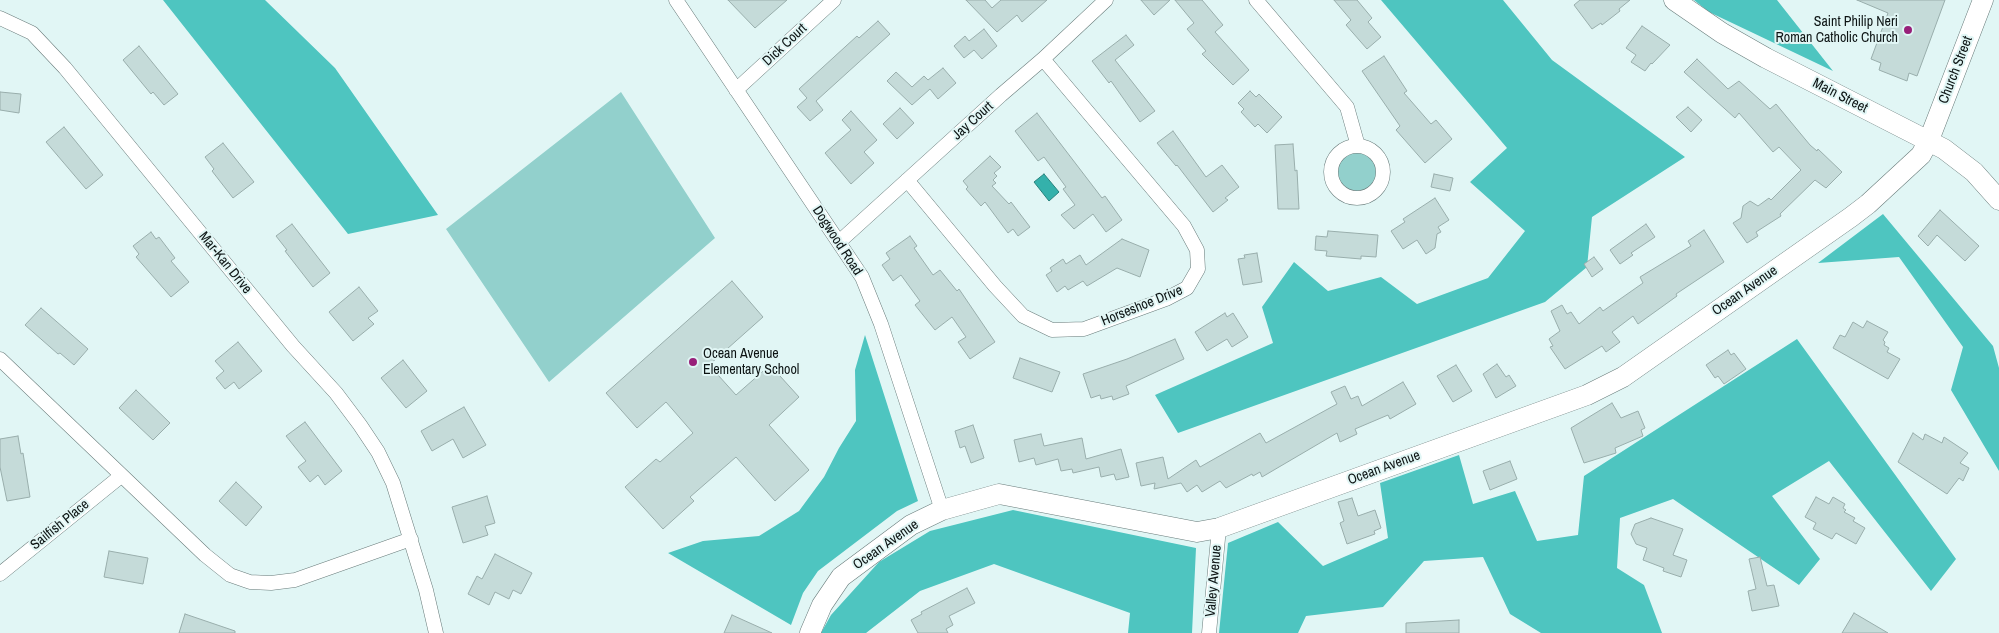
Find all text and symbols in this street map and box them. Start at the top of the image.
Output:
place label: Saint Philip Neri Roman Catholic Church [1776,14,1898,46]
street label: Dick Court [759,20,811,70]
marker: Saint Philip Neri Roman Catholic Church [1902,24,1914,36]
street label: Church Street [1935,34,1977,106]
street label: Main Street [1810,75,1870,117]
street label: Jay Court [949,98,997,144]
street label: Dogwood Road [808,203,866,279]
street label: Mar-Kan Drive [195,229,255,297]
street label: Ocean Avenue [1709,262,1781,320]
street label: Horseshoe Drive [1099,282,1185,330]
place label: Ocean Avenue Elementary School [703,346,799,378]
marker: Ocean Avenue Elementary School [687,356,699,368]
street label: Ocean Avenue [1346,447,1422,489]
street label: Sailfish Place [27,496,93,554]
street label: Ocean Avenue [850,516,922,574]
street label: Valley Avenue [1202,544,1226,618]

